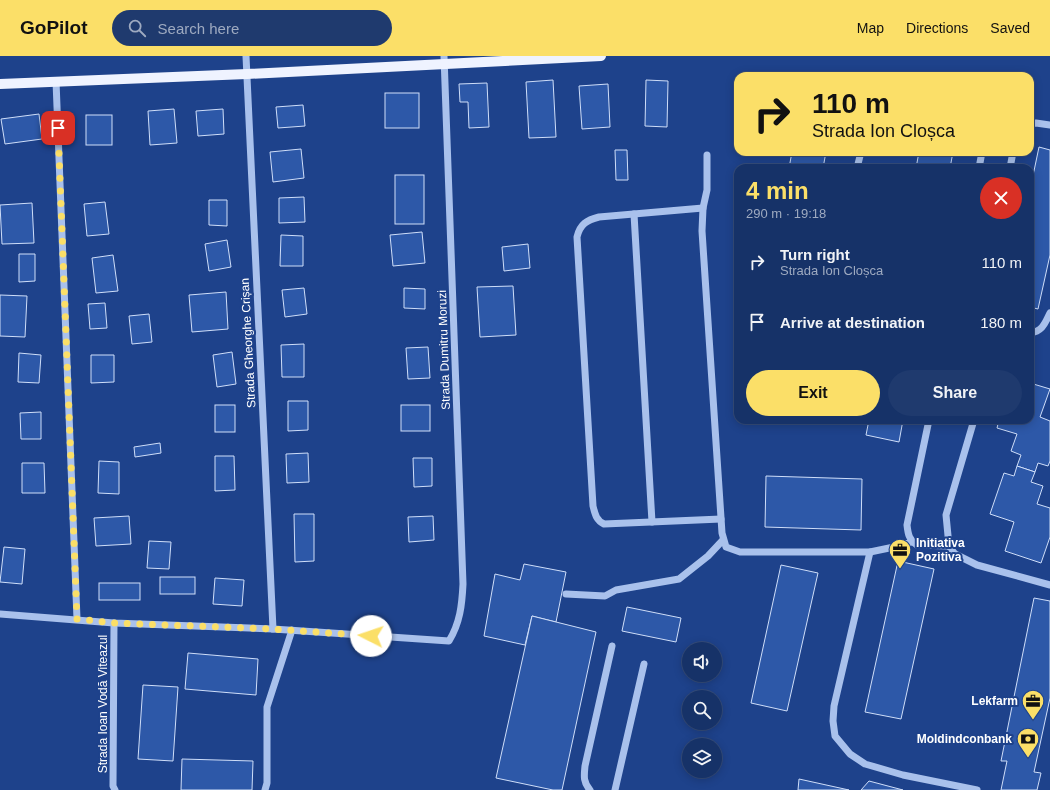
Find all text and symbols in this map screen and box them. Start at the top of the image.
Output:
search box [112,10,392,46]
text: GoPilot [20,17,88,38]
icon: search [126,17,148,39]
text: Search here [158,20,239,37]
text: Map [857,20,884,36]
text: Directions [906,20,968,36]
text: Saved [990,20,1030,36]
icon: right [746,88,798,140]
text: 110 m [812,88,890,119]
pin [41,111,75,145]
icon: arrive [47,117,69,139]
text: Strada Ion Cloșca [812,121,955,141]
text: 4 min [746,177,809,204]
button: close [980,177,1022,219]
text: 290 m · 19:18 [746,206,826,221]
text: Turn right [780,246,850,263]
icon: right [746,251,768,273]
text: 110 m [981,254,1022,271]
text: Strada Ion Cloșca [780,263,883,278]
street label: Strada Gheorghe Crișan [238,278,258,408]
street label: Strada Dumitru Moruzi [435,290,453,410]
icon: arrive [746,311,768,333]
text: Arrive at destination [780,314,925,331]
text: 180 m [980,314,1022,331]
button: Exit [746,370,880,416]
button: Share [888,370,1022,416]
place label: Initiativa Pozitiva [916,536,965,564]
office icon: Initiativa Pozitiva [887,537,913,570]
position arrow [350,615,392,657]
street label: Strada Ioan Vodă Viteazul [96,635,110,773]
map controls [682,642,722,778]
button: sound [682,642,722,682]
office icon: Lekfarm [1020,688,1046,721]
button: search [682,690,722,730]
place label: Lekfarm [971,694,1018,708]
bank icon: Moldindconbank [1015,726,1041,759]
place label: Moldindconbank [917,732,1012,746]
button: layers [682,738,722,778]

